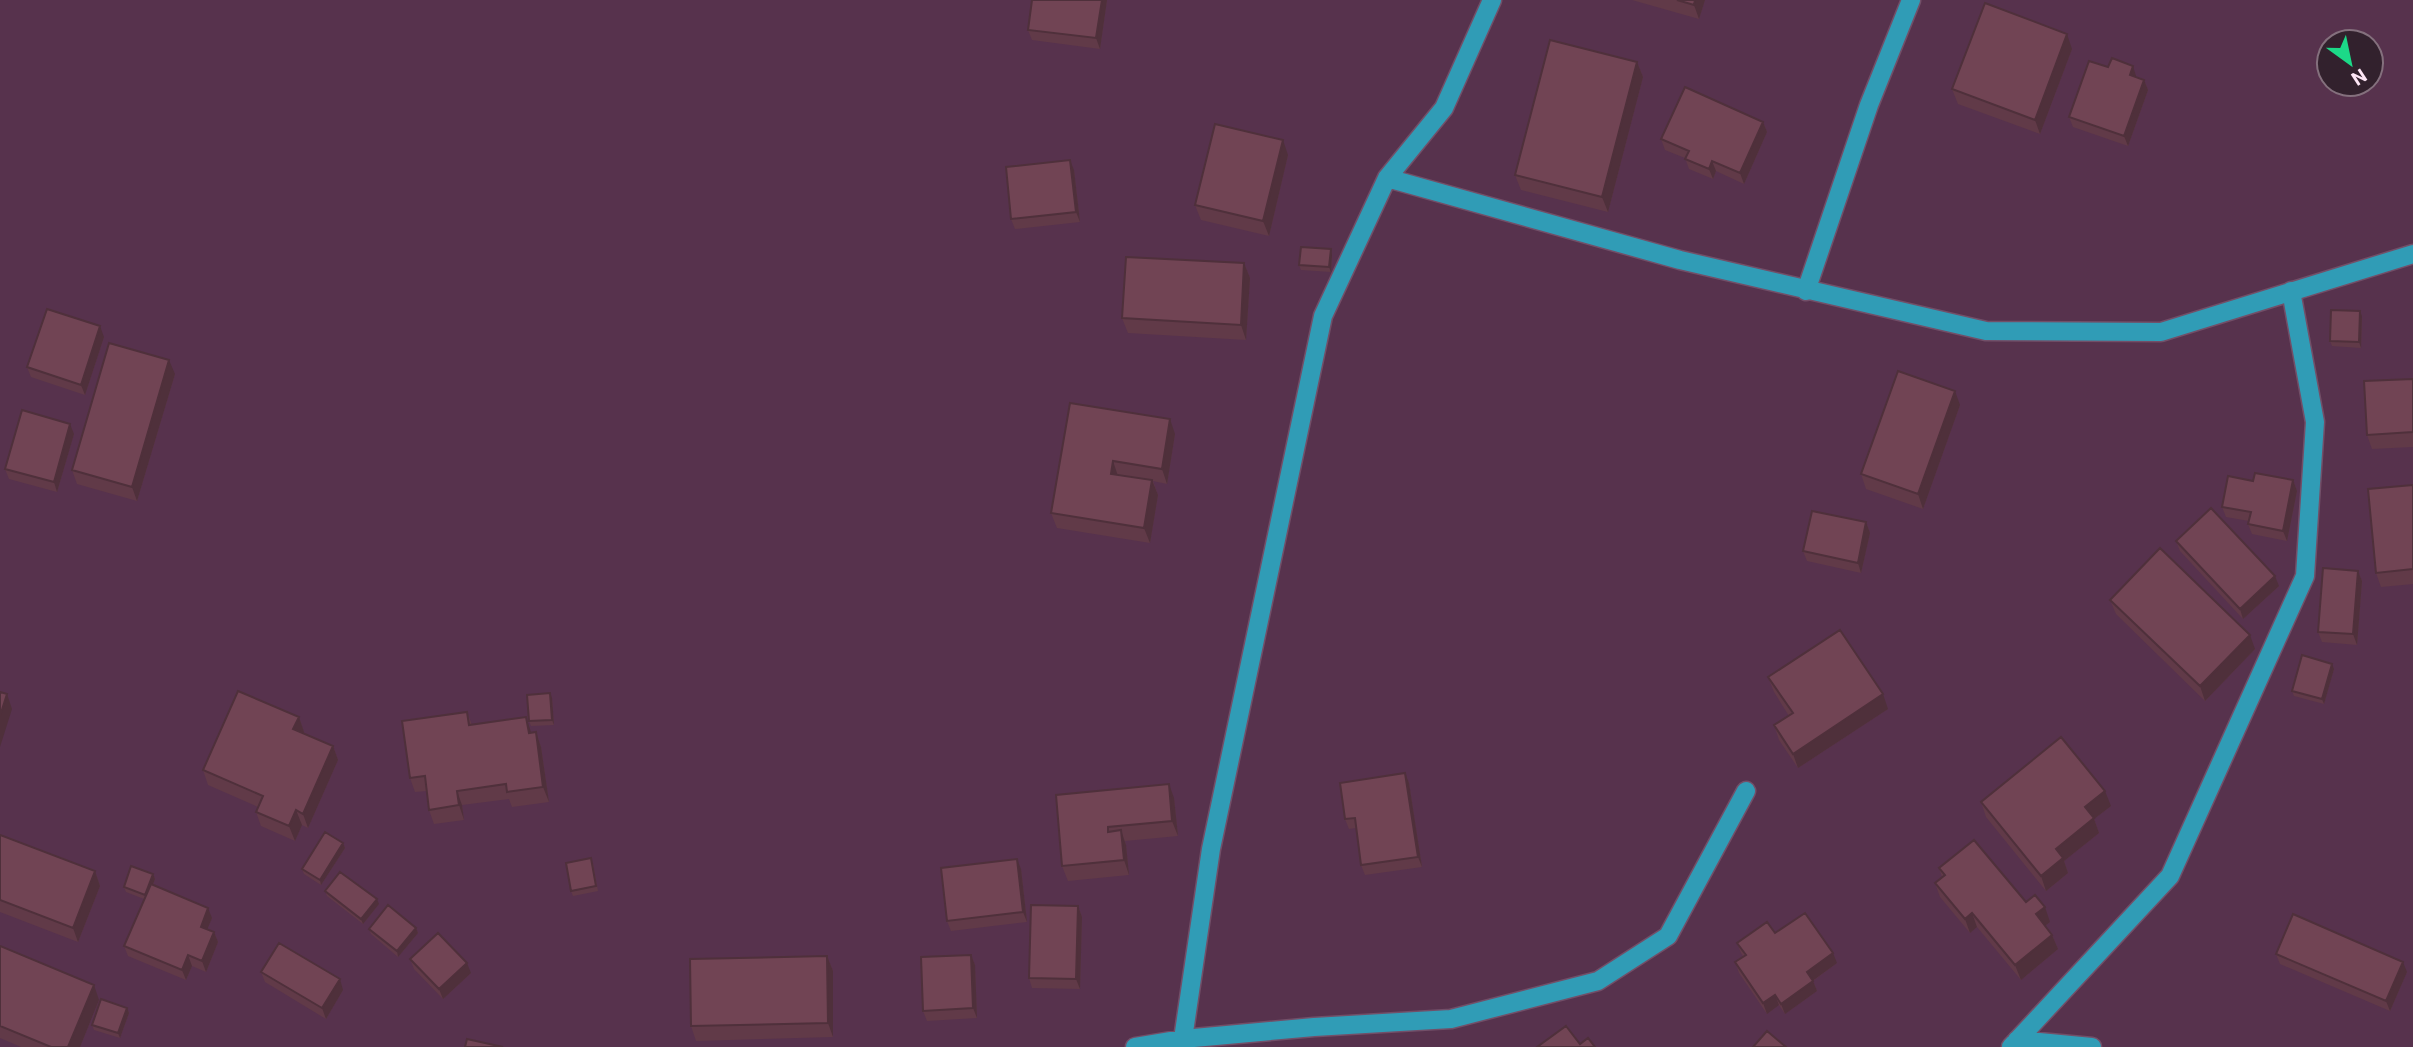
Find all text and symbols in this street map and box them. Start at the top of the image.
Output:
north arrow [2315,28,2385,98]
text: N [2347,64,2371,90]

